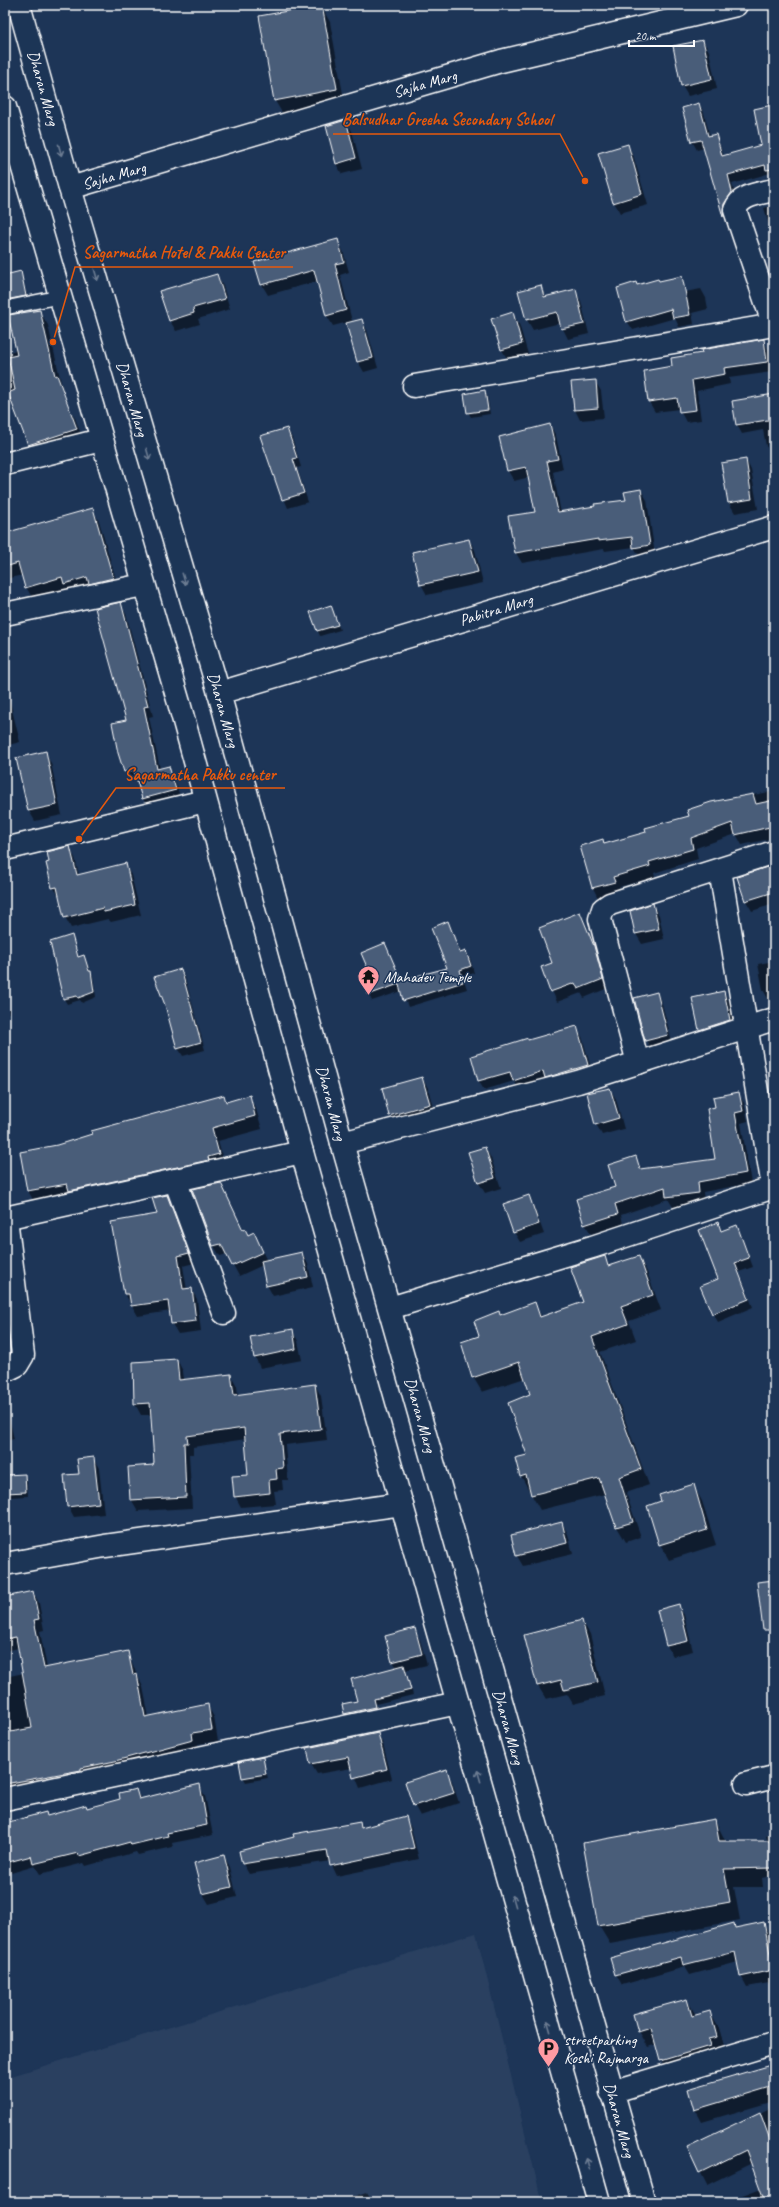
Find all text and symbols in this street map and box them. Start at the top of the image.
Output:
scale bar [629,22,694,48]
text: 20 m [635,28,657,44]
street label: Dharan Marg [23,48,64,129]
street label: Sajha Marg [391,65,460,103]
callout: Balsudhar Greeha Secondary School [333,105,560,134]
text: Balsudhar Greeha Secondary School [342,109,555,130]
one-way arrow [57,144,64,157]
street label: Sajha Marg [80,157,149,195]
callout: Sagarmatha Hotel & Pakku Center [75,238,293,267]
text: Sagarmatha Hotel & Pakku Center [83,242,287,263]
one-way arrow [93,269,100,282]
street label: Dharan Marg [112,359,153,440]
one-way arrow [145,447,152,460]
one-way arrow [181,572,188,585]
street label: Pabitra Marg [457,589,536,631]
street label: Dharan Marg [203,670,244,751]
callout: Sagarmatha Pakku center [116,759,285,788]
text: Sagarmatha Pakku center [124,764,278,785]
temple icon: Mahadev Temple [355,964,381,997]
place label: Mahadev Temple [384,967,473,987]
street label: Dharan Marg [311,1063,351,1144]
street label: Dharan Marg [400,1375,441,1456]
street label: Dharan Marg [488,1687,529,1768]
one-way arrow [475,1769,482,1782]
one-way arrow [510,1894,517,1907]
one-way arrow [545,2020,552,2033]
place label: streetparking Koshi Rajmarga [564,2030,650,2068]
parking icon: streetparking Koshi Rajmarga [536,2036,562,2069]
street label: Dharan Marg [599,2080,640,2161]
one-way arrow [584,2158,591,2171]

